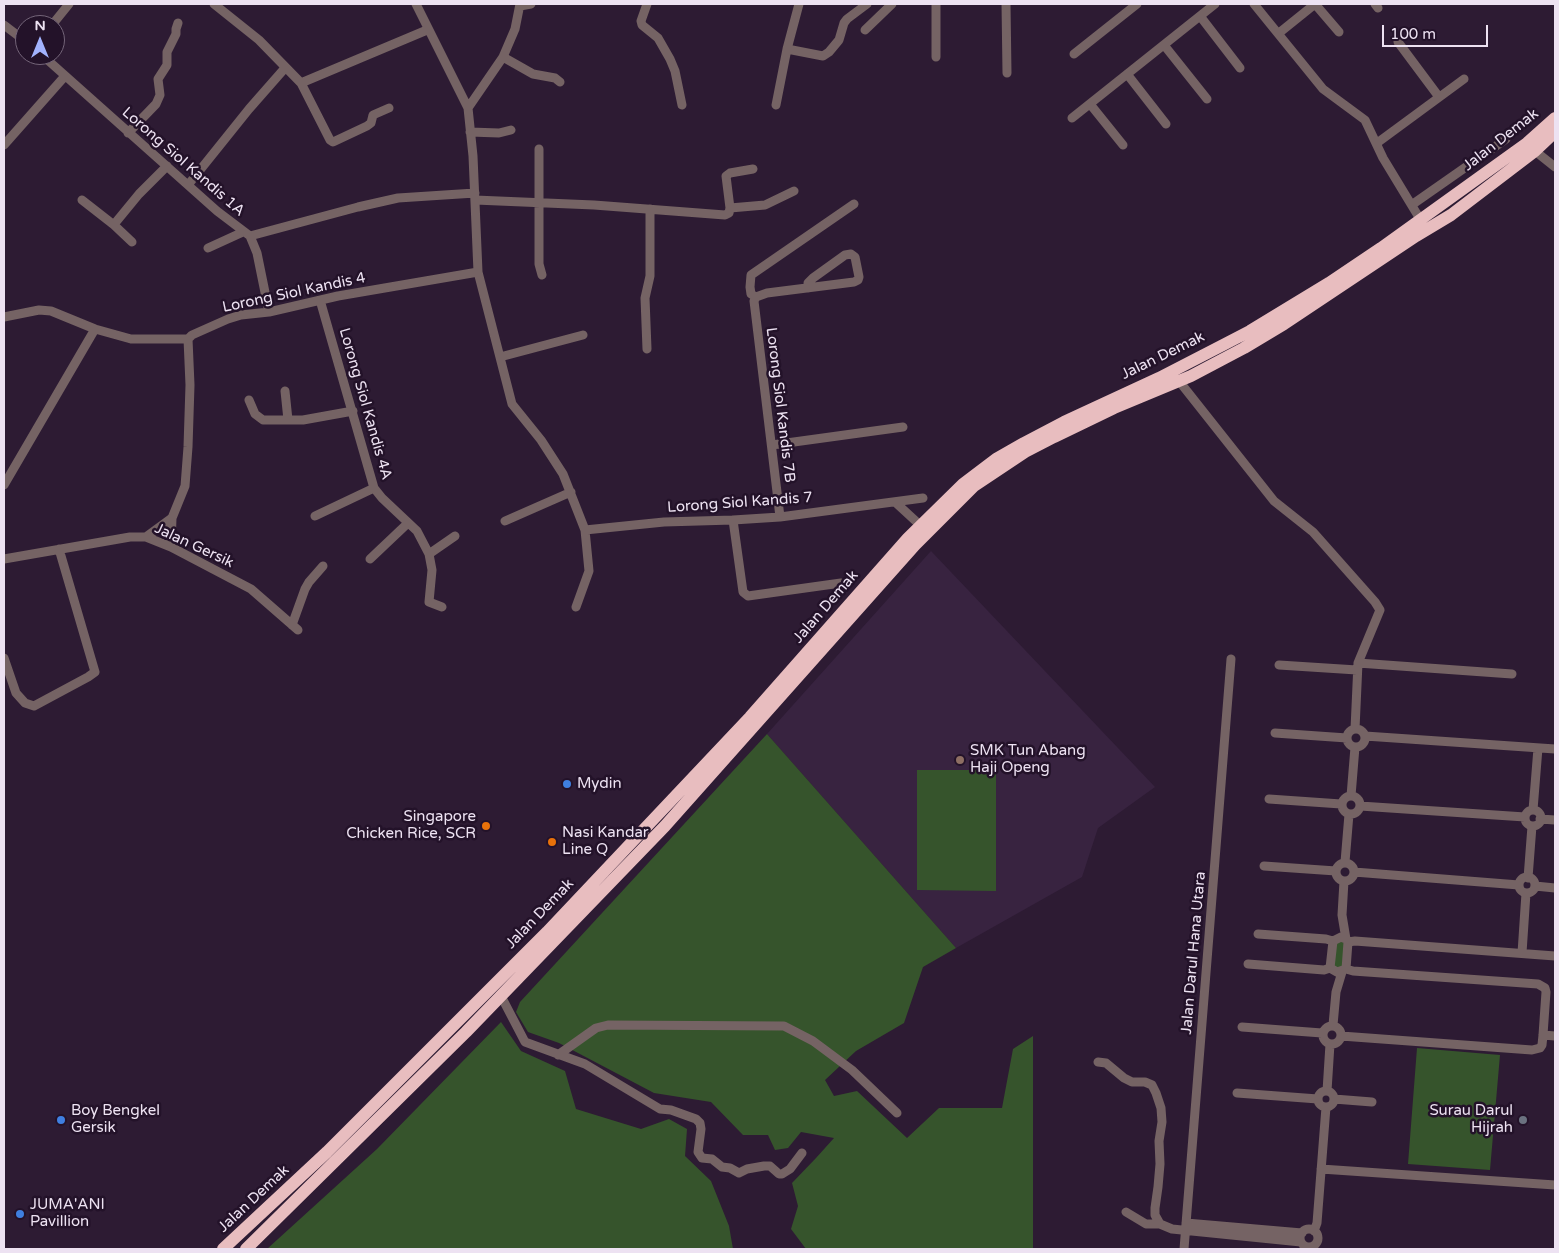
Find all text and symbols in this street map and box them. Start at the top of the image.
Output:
north arrow [15,15,65,65]
scale bar [1384,15,1490,47]
text: N [34,17,46,34]
text: 100 m [1390,25,1436,43]
street label: Lorong Siol Kandis 1A [118,104,248,220]
street label: Jalan Demak [1460,105,1542,175]
street label: Lorong Siol Kandis 4 [221,269,367,317]
street label: Lorong Siol Kandis 4A [335,326,395,482]
street label: Lorong Siol Kandis 7B [762,326,798,484]
street label: Jalan Demak [1118,328,1208,384]
street label: Lorong Siol Kandis 7 [667,489,813,517]
street label: Jalan Gersik [152,520,236,572]
street label: Jalan Demak [790,567,862,647]
place label: SMK Tun Abang Haji Openg [970,742,1086,777]
marker: SMK Tun Abang Haji Openg [954,754,966,766]
place label: Mydin [577,775,622,793]
marker: Mydin [561,778,573,790]
place label: Singapore Chicken Rice, SCR [346,808,476,843]
marker: Singapore Chicken Rice, SCR [480,820,492,832]
place label: Nasi Kandar Line Q [562,824,649,859]
marker: Nasi Kandar Line Q [546,836,558,848]
street label: Jalan Darul Hana Utara [1178,871,1210,1035]
street label: Jalan Demak [502,875,578,953]
place label: Boy Bengkel Gersik [71,1102,160,1137]
place label: Surau Darul Hijrah [1429,1102,1513,1137]
marker: Boy Bengkel Gersik [55,1114,67,1126]
marker: Surau Darul Hijrah [1517,1114,1529,1126]
street label: Jalan Demak [215,1162,293,1236]
place label: JUMA'ANI Pavillion [30,1196,105,1231]
marker: JUMA'ANI Pavillion [14,1208,26,1220]

